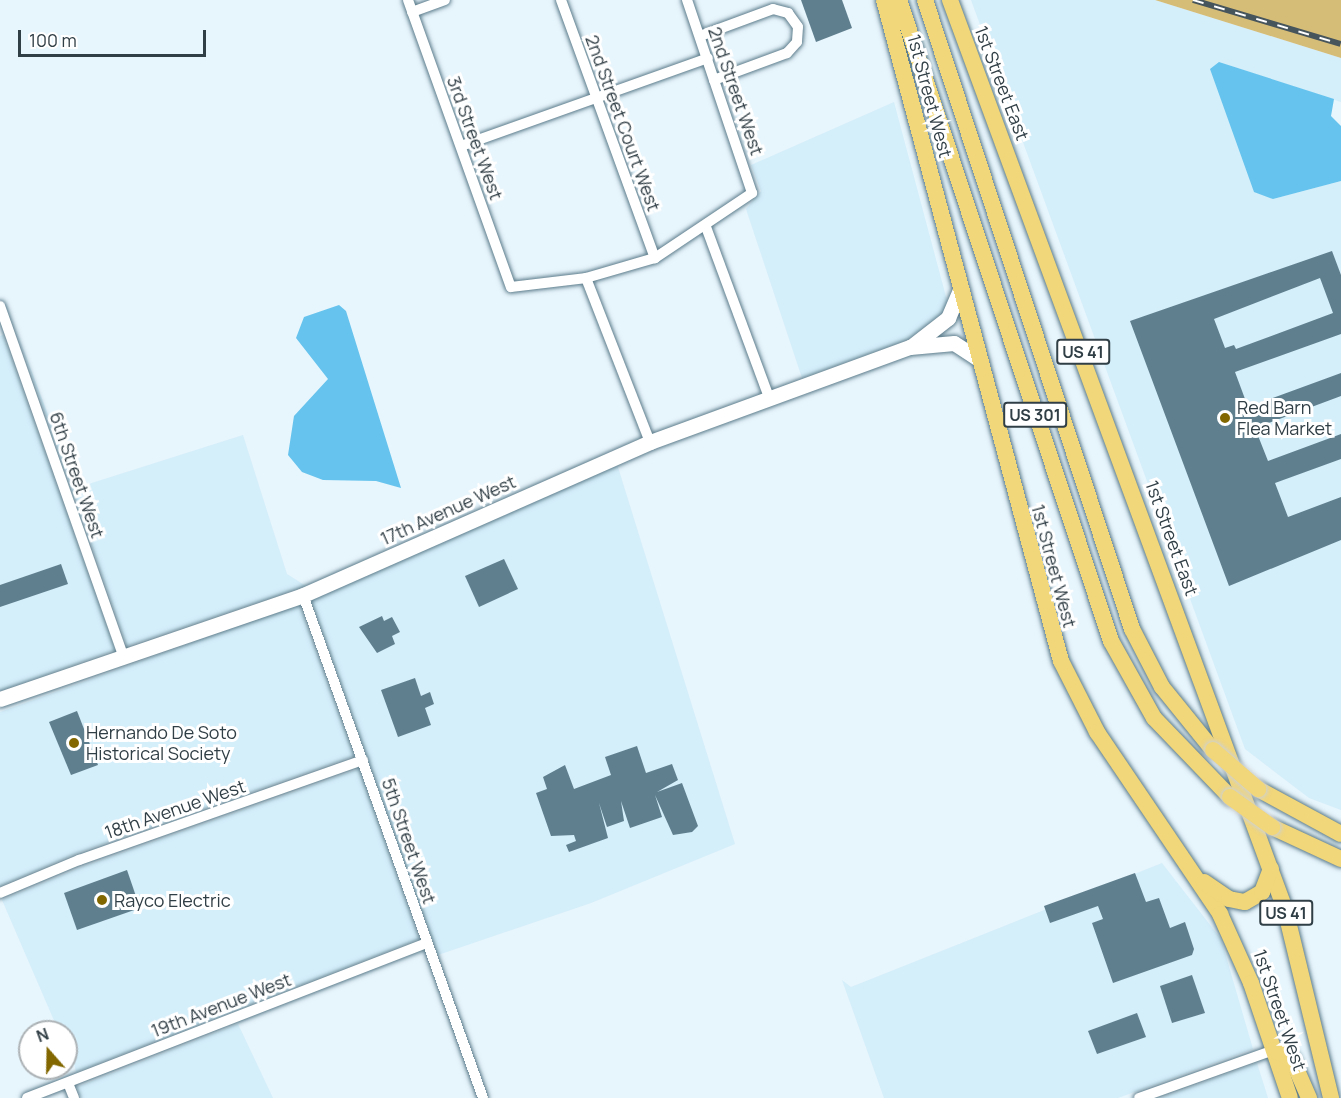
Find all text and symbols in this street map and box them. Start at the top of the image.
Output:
scale bar [21,18,208,56]
street label: 1st Street East [970,23,1034,143]
street label: 2nd Street West [704,24,768,158]
text: 100 m [29,28,77,52]
street label: 2nd Street Court West [581,32,665,214]
street label: 1st Street West [903,32,957,160]
street label: 3rd Street West [443,73,507,203]
road number: US 41 [1056,339,1110,365]
place label: Red Barn Flea Market [1237,397,1332,440]
road number: US 301 [1002,402,1068,428]
street label: 6th Street West [45,409,109,541]
marker: Red Barn Flea Market [1218,411,1232,425]
street label: 17th Avenue West [377,470,519,550]
street label: 1st Street East [1141,478,1203,598]
street label: 1st Street West [1027,502,1081,630]
place label: Hernando De Soto Historical Society [86,722,237,764]
marker: Hernando De Soto Historical Society [67,736,81,750]
street label: 18th Avenue West [102,775,248,843]
street label: 5th Street West [377,775,441,907]
place label: Rayco Electric [114,889,231,911]
marker: Rayco Electric [95,893,109,907]
road number: US 41 [1259,900,1313,926]
street label: 1st Street West [1249,947,1311,1073]
street label: 19th Avenue West [148,968,294,1042]
north arrow [18,1020,78,1080]
text: N [33,1023,52,1047]

